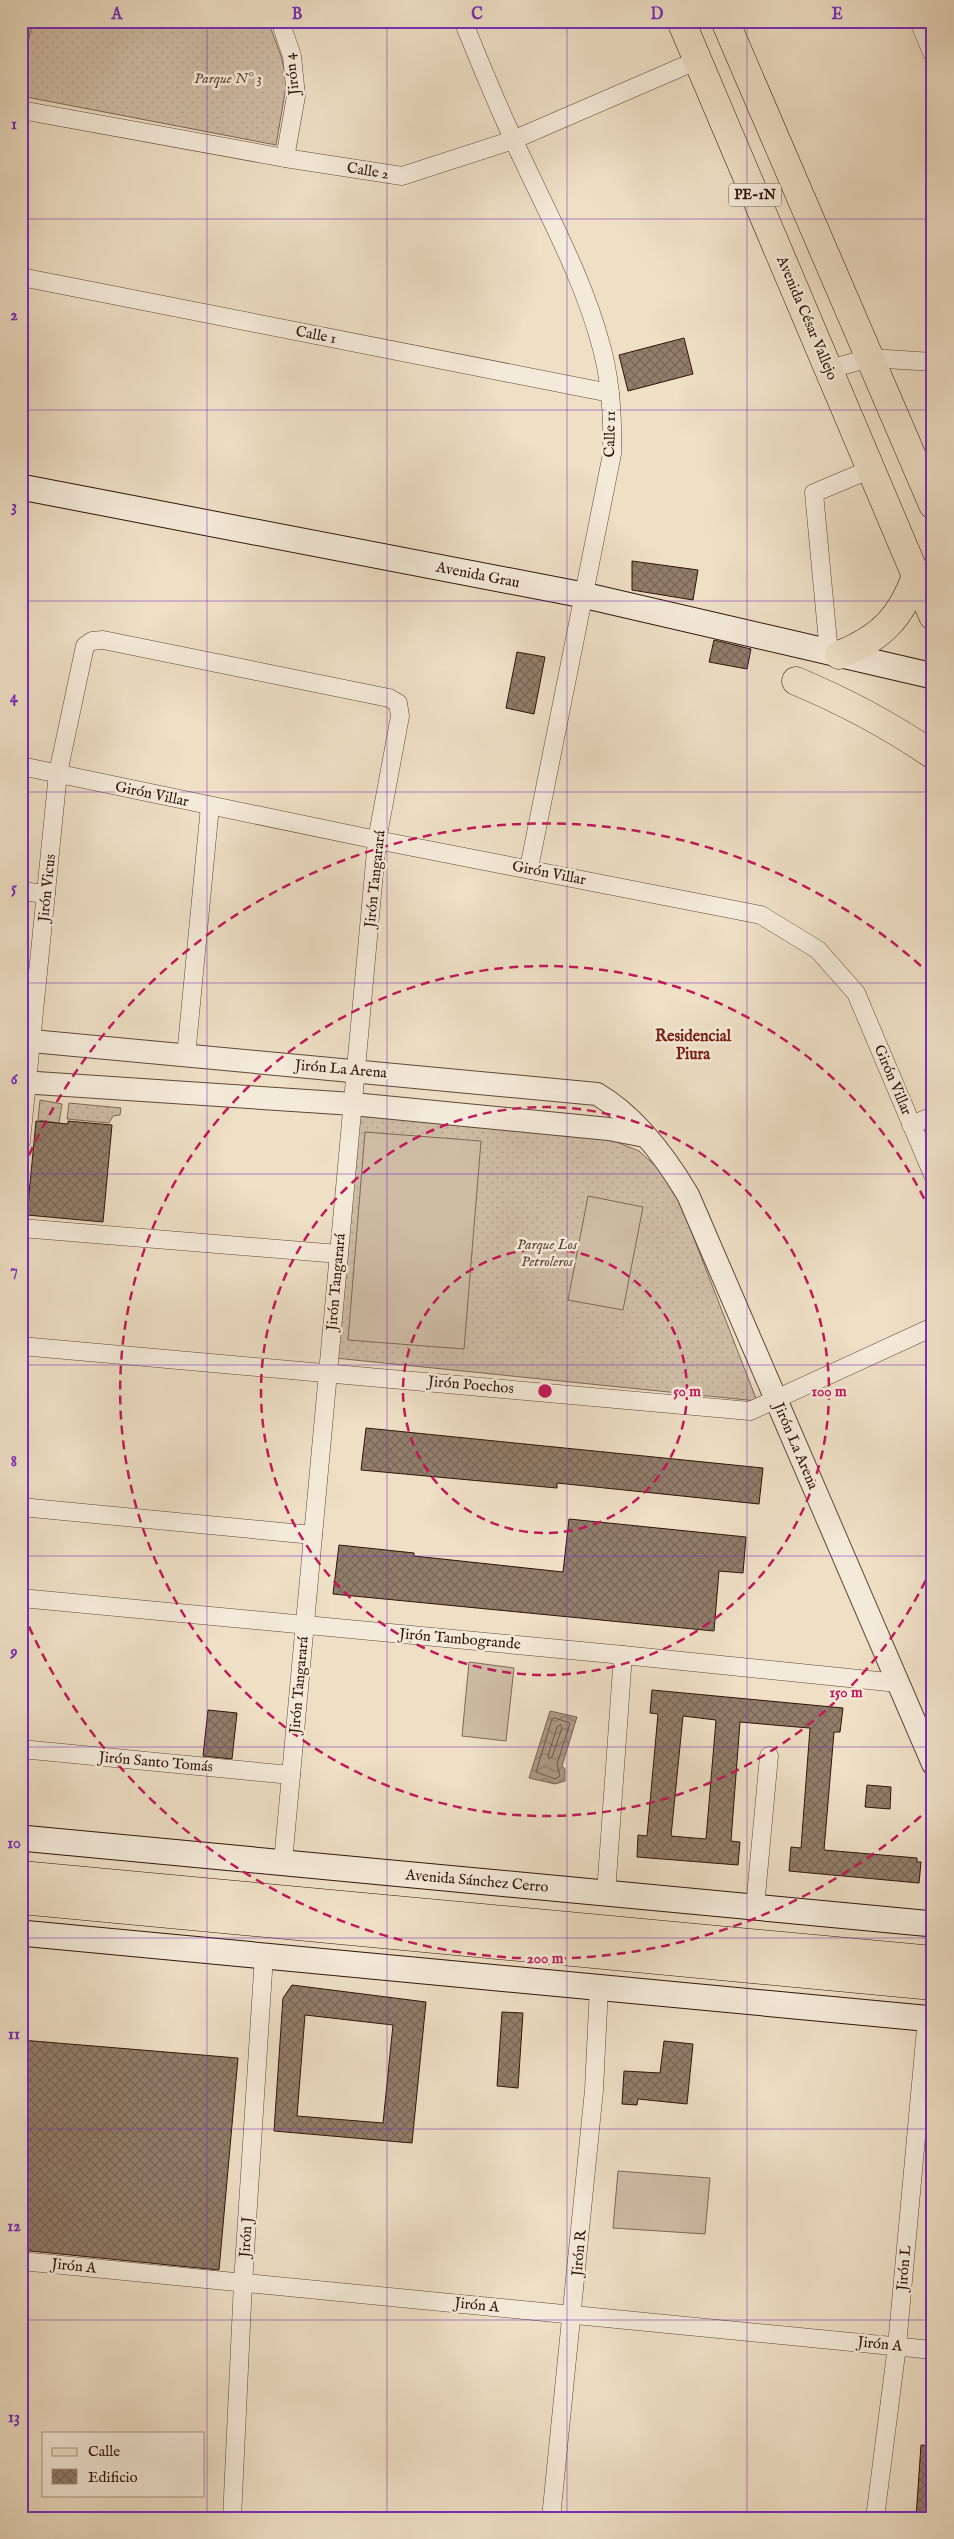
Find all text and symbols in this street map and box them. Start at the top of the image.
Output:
text: A [111,5,124,25]
text: B [292,5,303,25]
text: C [471,5,483,25]
text: D [651,5,664,25]
text: E [831,5,843,25]
street label: Jirón 4 [280,51,304,98]
park label: Parque Nº 3 [194,69,262,88]
text: 1 [11,115,17,135]
street label: Calle 2 [346,158,390,184]
road number: PE-1N [729,184,781,206]
street label: Avenida César Vallejo [772,252,842,383]
text: 2 [10,306,18,326]
street label: Calle 1 [294,322,338,348]
street label: Calle 11 [600,410,620,458]
text: 3 [11,497,17,517]
street label: Avenida Grau [434,557,522,592]
text: 4 [10,688,19,708]
street label: Girón Villar [113,777,191,811]
street label: Jirón Tangarará [360,829,390,931]
street label: Jirón Vicus [34,853,60,925]
street label: Girón Villar [510,857,588,890]
text: 5 [11,879,17,899]
district label: Residencial Piura [655,1027,732,1065]
street label: Girón Villar [870,1042,917,1119]
street label: Jirón La Arena [292,1055,388,1083]
text: 6 [11,1070,19,1090]
street label: Jirón Tangarará [322,1232,350,1333]
park label: Parque Los Petroleros [517,1235,578,1271]
text: 7 [10,1261,18,1281]
street label: Jirón Poechos [425,1372,515,1398]
centre of rings [536,1382,554,1400]
text: 50 m [673,1382,701,1401]
text: 100 m [811,1382,847,1401]
street label: Jirón La Arena [768,1398,823,1493]
text: 8 [11,1452,17,1472]
street label: Jirón Tambogrande [397,1624,522,1654]
street label: Jirón Tangarará [285,1635,313,1736]
text: 9 [10,1643,18,1663]
text: 150 m [829,1683,863,1702]
street label: Jirón Santo Tomás [96,1747,214,1776]
text: 10 [7,1834,21,1854]
street label: Avenida Sánchez Cerro [404,1865,549,1897]
text: 200 m [527,1949,564,1968]
text: 11 [8,2025,20,2045]
street label: Jirón J [235,2216,257,2260]
text: 12 [7,2217,21,2237]
street label: Jirón R [567,2229,591,2279]
street label: Jirón L [892,2244,915,2293]
street label: Jirón A [49,2254,98,2278]
street label: Jirón A [452,2293,501,2317]
street label: Jirón A [855,2332,904,2356]
text: 13 [8,2408,20,2428]
legend [42,2432,205,2496]
text: Calle [88,2442,120,2461]
text: Edificio [88,2468,138,2487]

